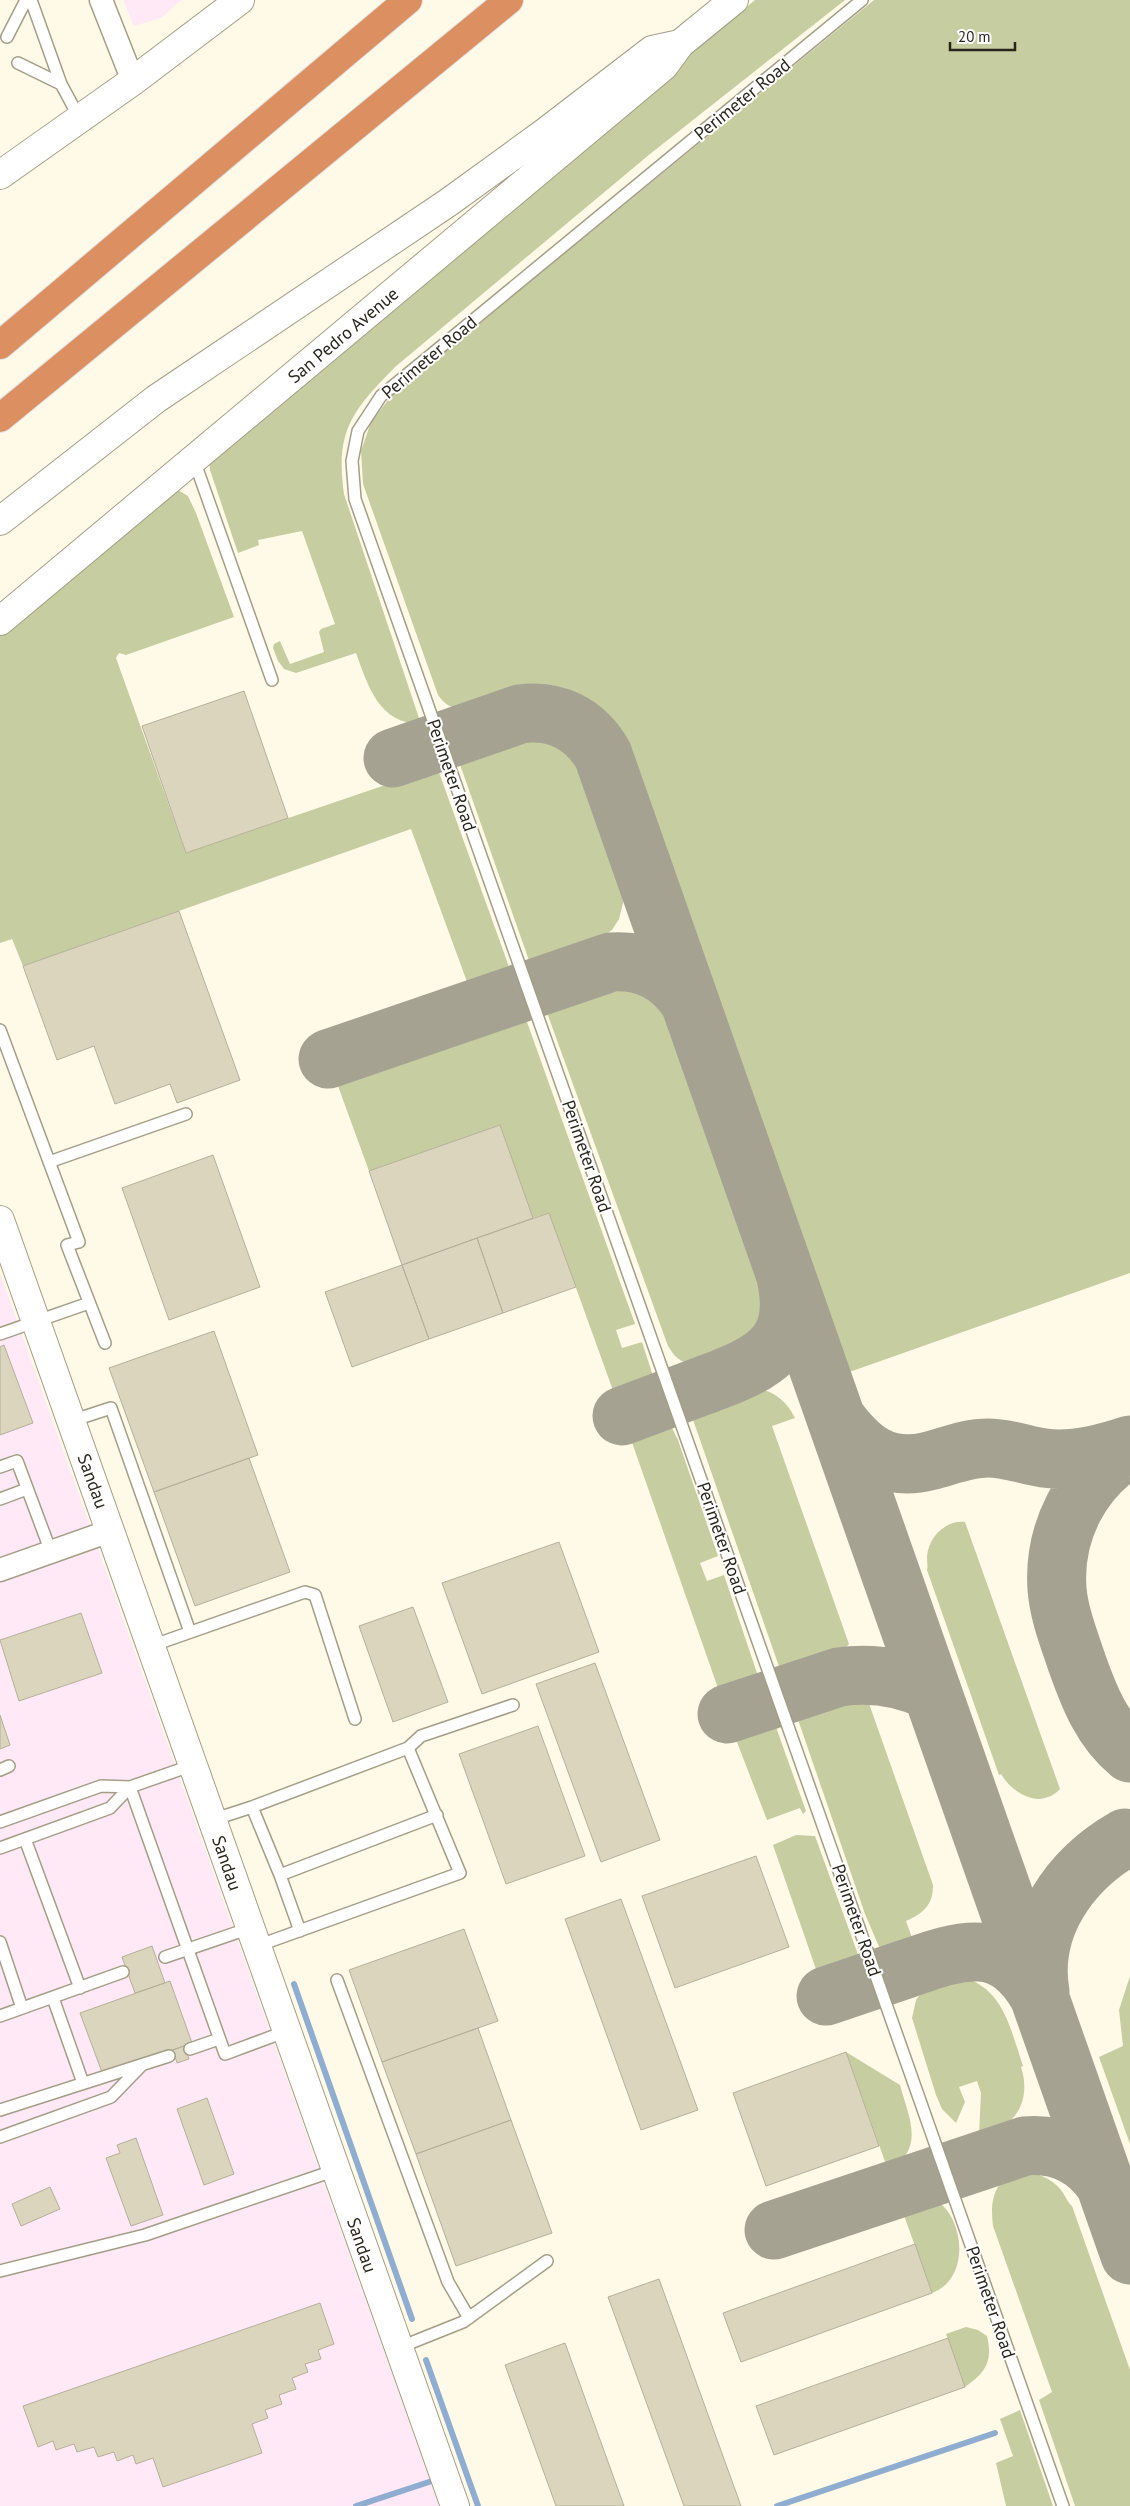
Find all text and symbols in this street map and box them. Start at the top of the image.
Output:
scale bar [950,20,1015,52]
text: 20 m [958,27,991,46]
street label: Perimeter Road [689,53,795,145]
street label: San Pedro Avenue [283,282,403,388]
street label: Perimeter Road [377,310,481,404]
street label: Perimeter Road [422,716,482,834]
street label: Perimeter Road [557,1097,617,1215]
street label: Sandau [73,1450,113,1512]
street label: Perimeter Road [692,1479,752,1597]
street label: Sandau [207,1832,247,1894]
street label: Perimeter Road [827,1861,887,1979]
street label: Sandau [342,2214,382,2276]
street label: Perimeter Road [961,2243,1021,2361]

